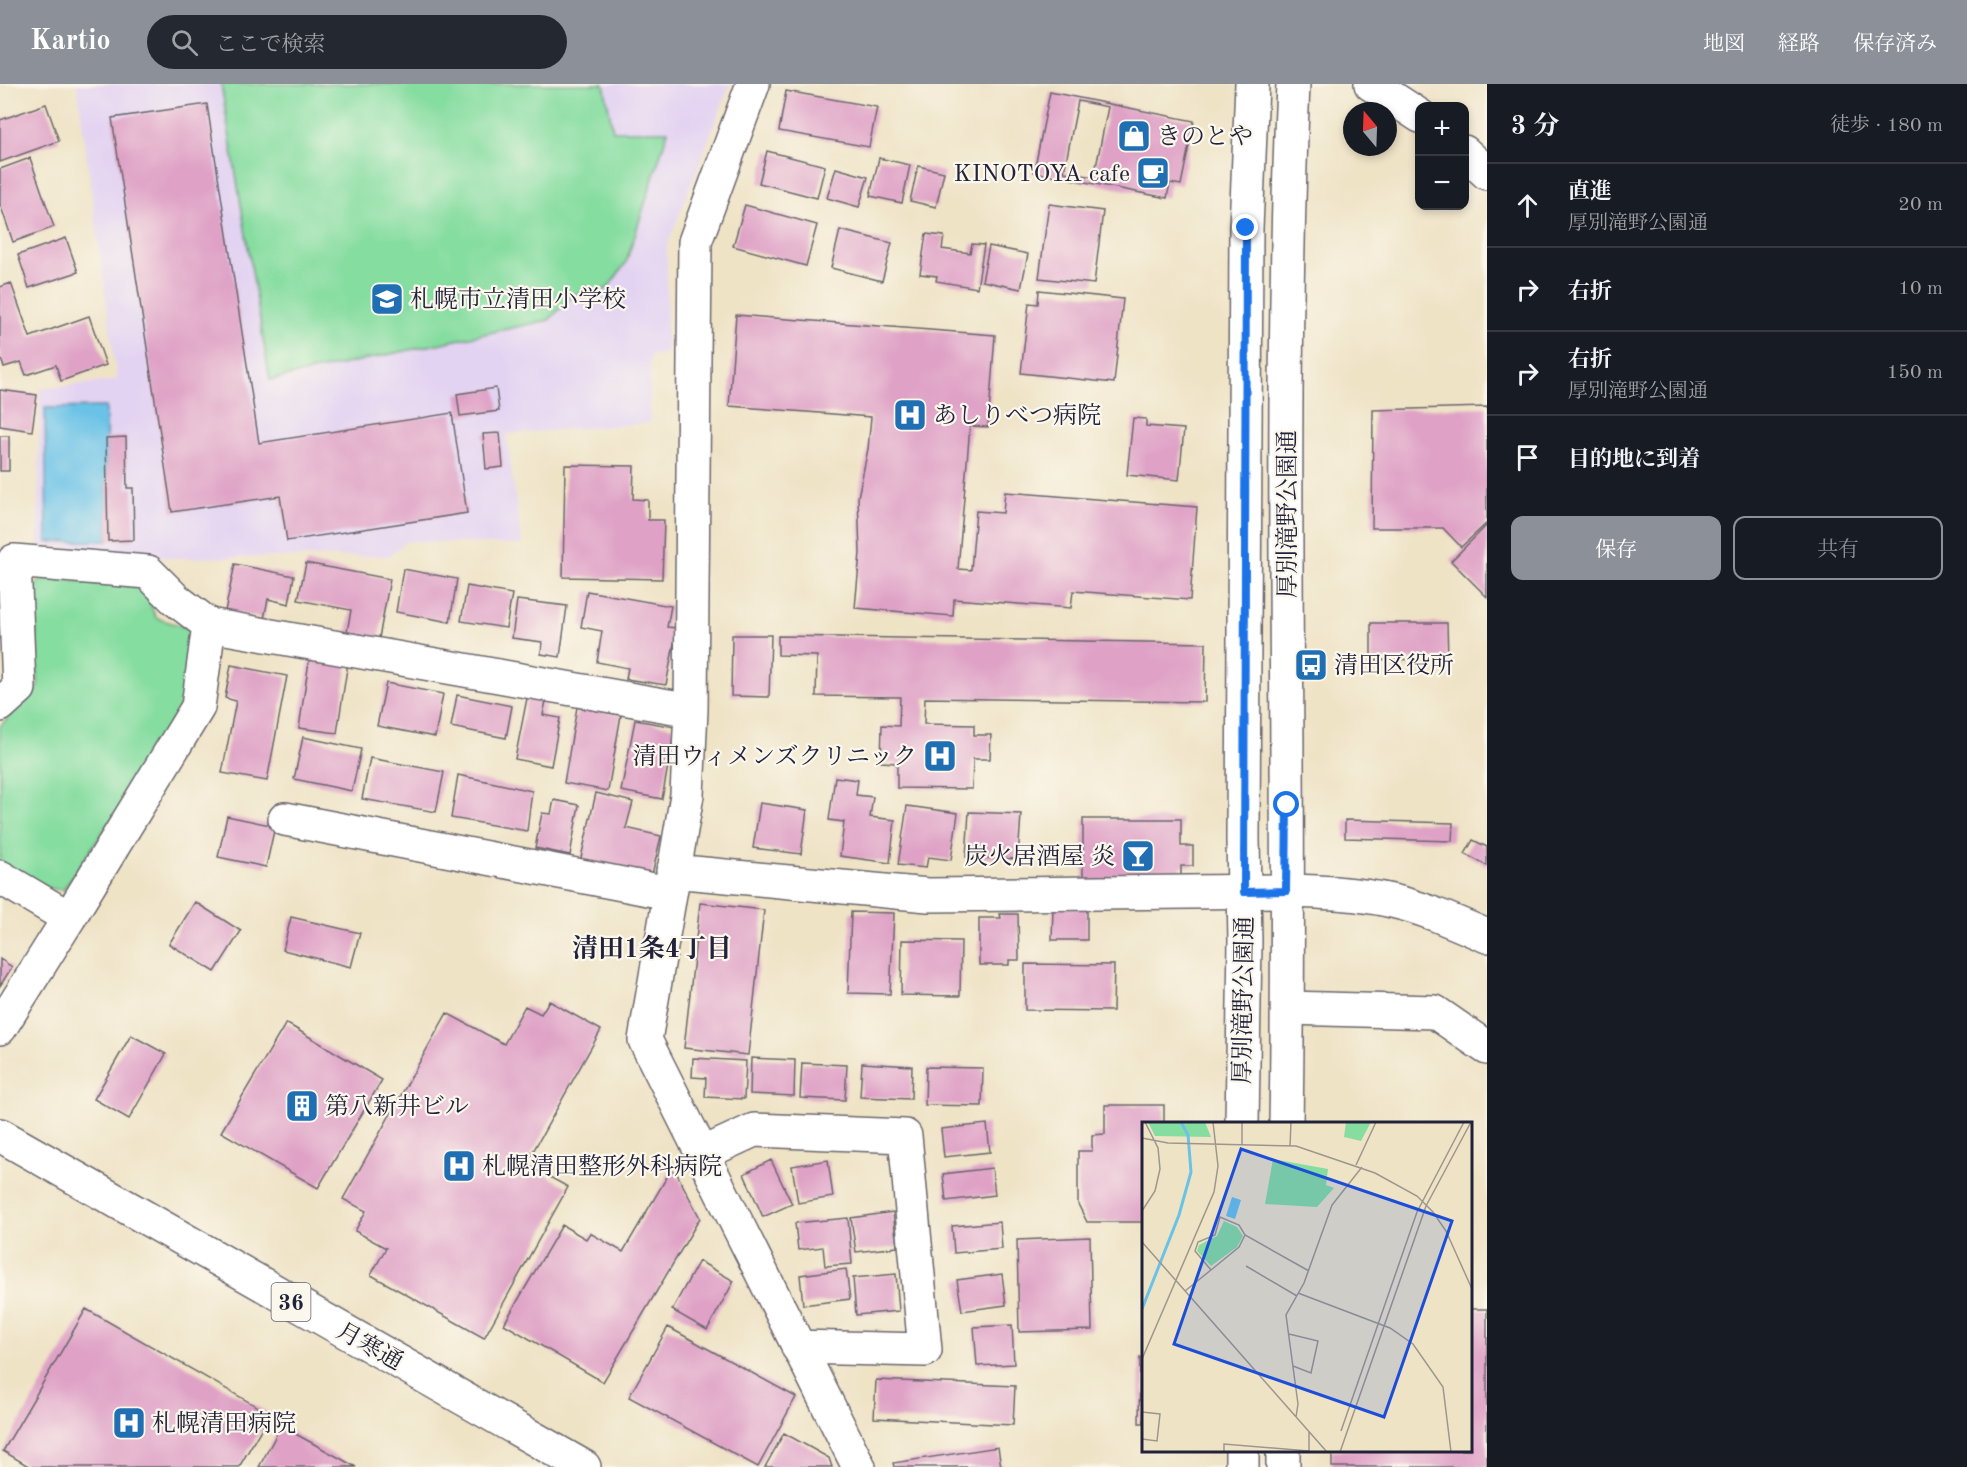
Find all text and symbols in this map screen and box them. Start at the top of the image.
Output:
search box [147,15,567,69]
icon: search [168,26,201,59]
text: Kartio [30,28,111,56]
text: ここで検索 [216,34,326,56]
text: 地図 [1703,34,1745,55]
text: 経路 [1778,34,1820,55]
text: 保存済み [1853,34,1937,55]
north arrow [1343,102,1397,156]
map controls [1415,102,1469,210]
button: + [1415,102,1469,156]
text: 3 分 [1511,114,1559,140]
text: 徒歩 · 180 m [1830,116,1943,136]
shop icon: きのとや [1116,118,1152,154]
place label: きのとや [1157,125,1253,150]
cafe icon: KINOTOYA cafe [1135,155,1171,191]
button: − [1415,156,1469,210]
place label: KINOTOYA cafe [954,163,1130,187]
text: 直進 [1568,181,1612,203]
icon: ahead [1511,189,1544,222]
text: 20 m [1898,195,1943,215]
route end [1232,214,1258,240]
text: 厚別滝野公園通 [1568,214,1708,234]
icon: right [1511,273,1544,306]
text: 10 m [1898,279,1943,299]
school or university icon: 札幌市立清田小学校 [369,281,405,317]
text: 右折 [1568,281,1612,303]
place label: 札幌市立清田小学校 [410,286,626,313]
text: 右折 [1568,349,1612,371]
icon: right [1511,357,1544,390]
text: 150 m [1887,363,1943,383]
text: 厚別滝野公園通 [1568,382,1708,402]
hospital icon: あしりべつ病院 [892,397,928,433]
place label: あしりべつ病院 [933,402,1101,429]
street label: 厚別滝野公園通 [1274,430,1301,598]
icon: arrive [1511,441,1544,474]
text: 目的地に到着 [1568,449,1700,471]
button: 保存 [1511,516,1721,580]
button: 共有 [1733,516,1943,580]
bus stop icon: 清田区役所 [1293,647,1329,683]
place label: 清田区役所 [1334,652,1454,679]
hospital icon: 清田ウィメンズクリニック [922,738,958,774]
place label: 清田ウィメンズクリニック [633,743,917,770]
route start [1273,791,1299,817]
bar icon: 炭火居酒屋 炎 [1120,838,1156,874]
place label: 炭火居酒屋 炎 [964,843,1115,870]
street label: 厚別滝野公園通 [1229,916,1258,1084]
district label: 清田1条4丁目 [572,934,732,963]
building icon: 第八新井ビル [284,1088,320,1124]
place label: 第八新井ビル [325,1093,469,1120]
inset map [1142,1122,1472,1452]
hospital icon: 札幌清田整形外科病院 [441,1148,477,1184]
place label: 札幌清田整形外科病院 [482,1153,722,1180]
road number: 36 [272,1283,310,1321]
street label: 月寒通 [332,1317,408,1376]
hospital icon: 札幌清田病院 [111,1405,147,1441]
place label: 札幌清田病院 [152,1410,296,1437]

